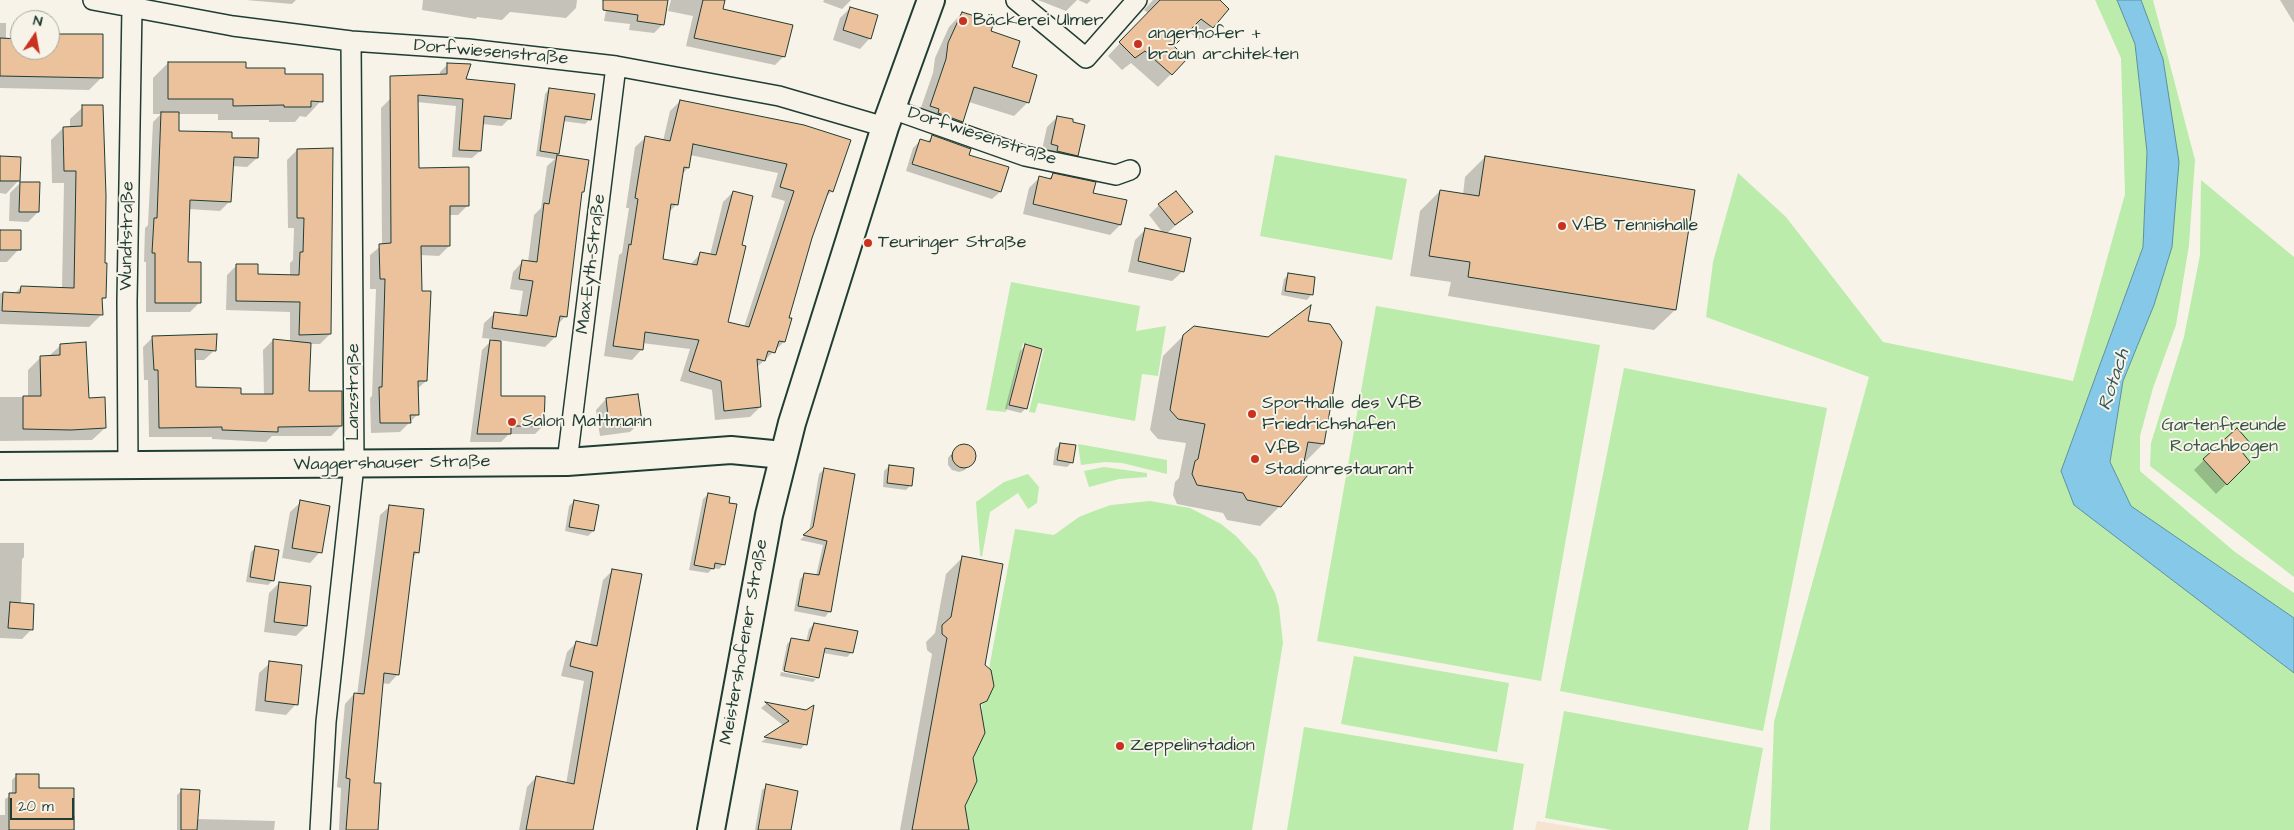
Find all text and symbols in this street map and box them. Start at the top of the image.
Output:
north arrow [10,10,60,60]
place label: Bäckerei Ulmer [973,10,1103,32]
text: N [32,11,44,32]
marker: Bäckerei Ulmer [957,15,969,27]
place label: angerhofer + braun architekten [1148,23,1299,66]
street label: Dorfwiesenstraße [413,35,569,71]
marker: angerhofer + braun architekten [1132,38,1144,50]
street label: Dorfwiesenstraße [905,103,1059,171]
street label: Wundtstraße [116,181,140,291]
street label: Max-Eyth-Straße [573,193,611,335]
place label: VfB Tennishalle [1572,215,1698,237]
marker: VfB Tennishalle [1556,220,1568,232]
place label: Teuringer Straße [878,232,1026,254]
marker: Teuringer Straße [862,237,874,249]
street label: Lanzstraße [343,343,365,441]
water label: Rotach [2094,347,2136,413]
place label: Sporthalle des VfB Friedrichshafen [1262,393,1422,436]
marker: Sporthalle des VfB Friedrichshafen [1246,408,1258,420]
place label: Salon Mattmann [522,411,652,433]
park label: Gartenfreunde Rotachbogen [2161,415,2287,458]
marker: Salon Mattmann [506,416,518,428]
place label: VfB Stadionrestaurant [1265,438,1414,480]
street label: Waggershauser Straße [293,451,491,477]
marker: VfB Stadionrestaurant [1249,453,1261,465]
street label: Meistershofener Straße [716,538,774,746]
place label: Zeppelinstadion [1130,735,1255,757]
marker: Zeppelinstadion [1114,740,1126,752]
scale bar [12,788,76,820]
text: 20 m [18,796,54,817]

